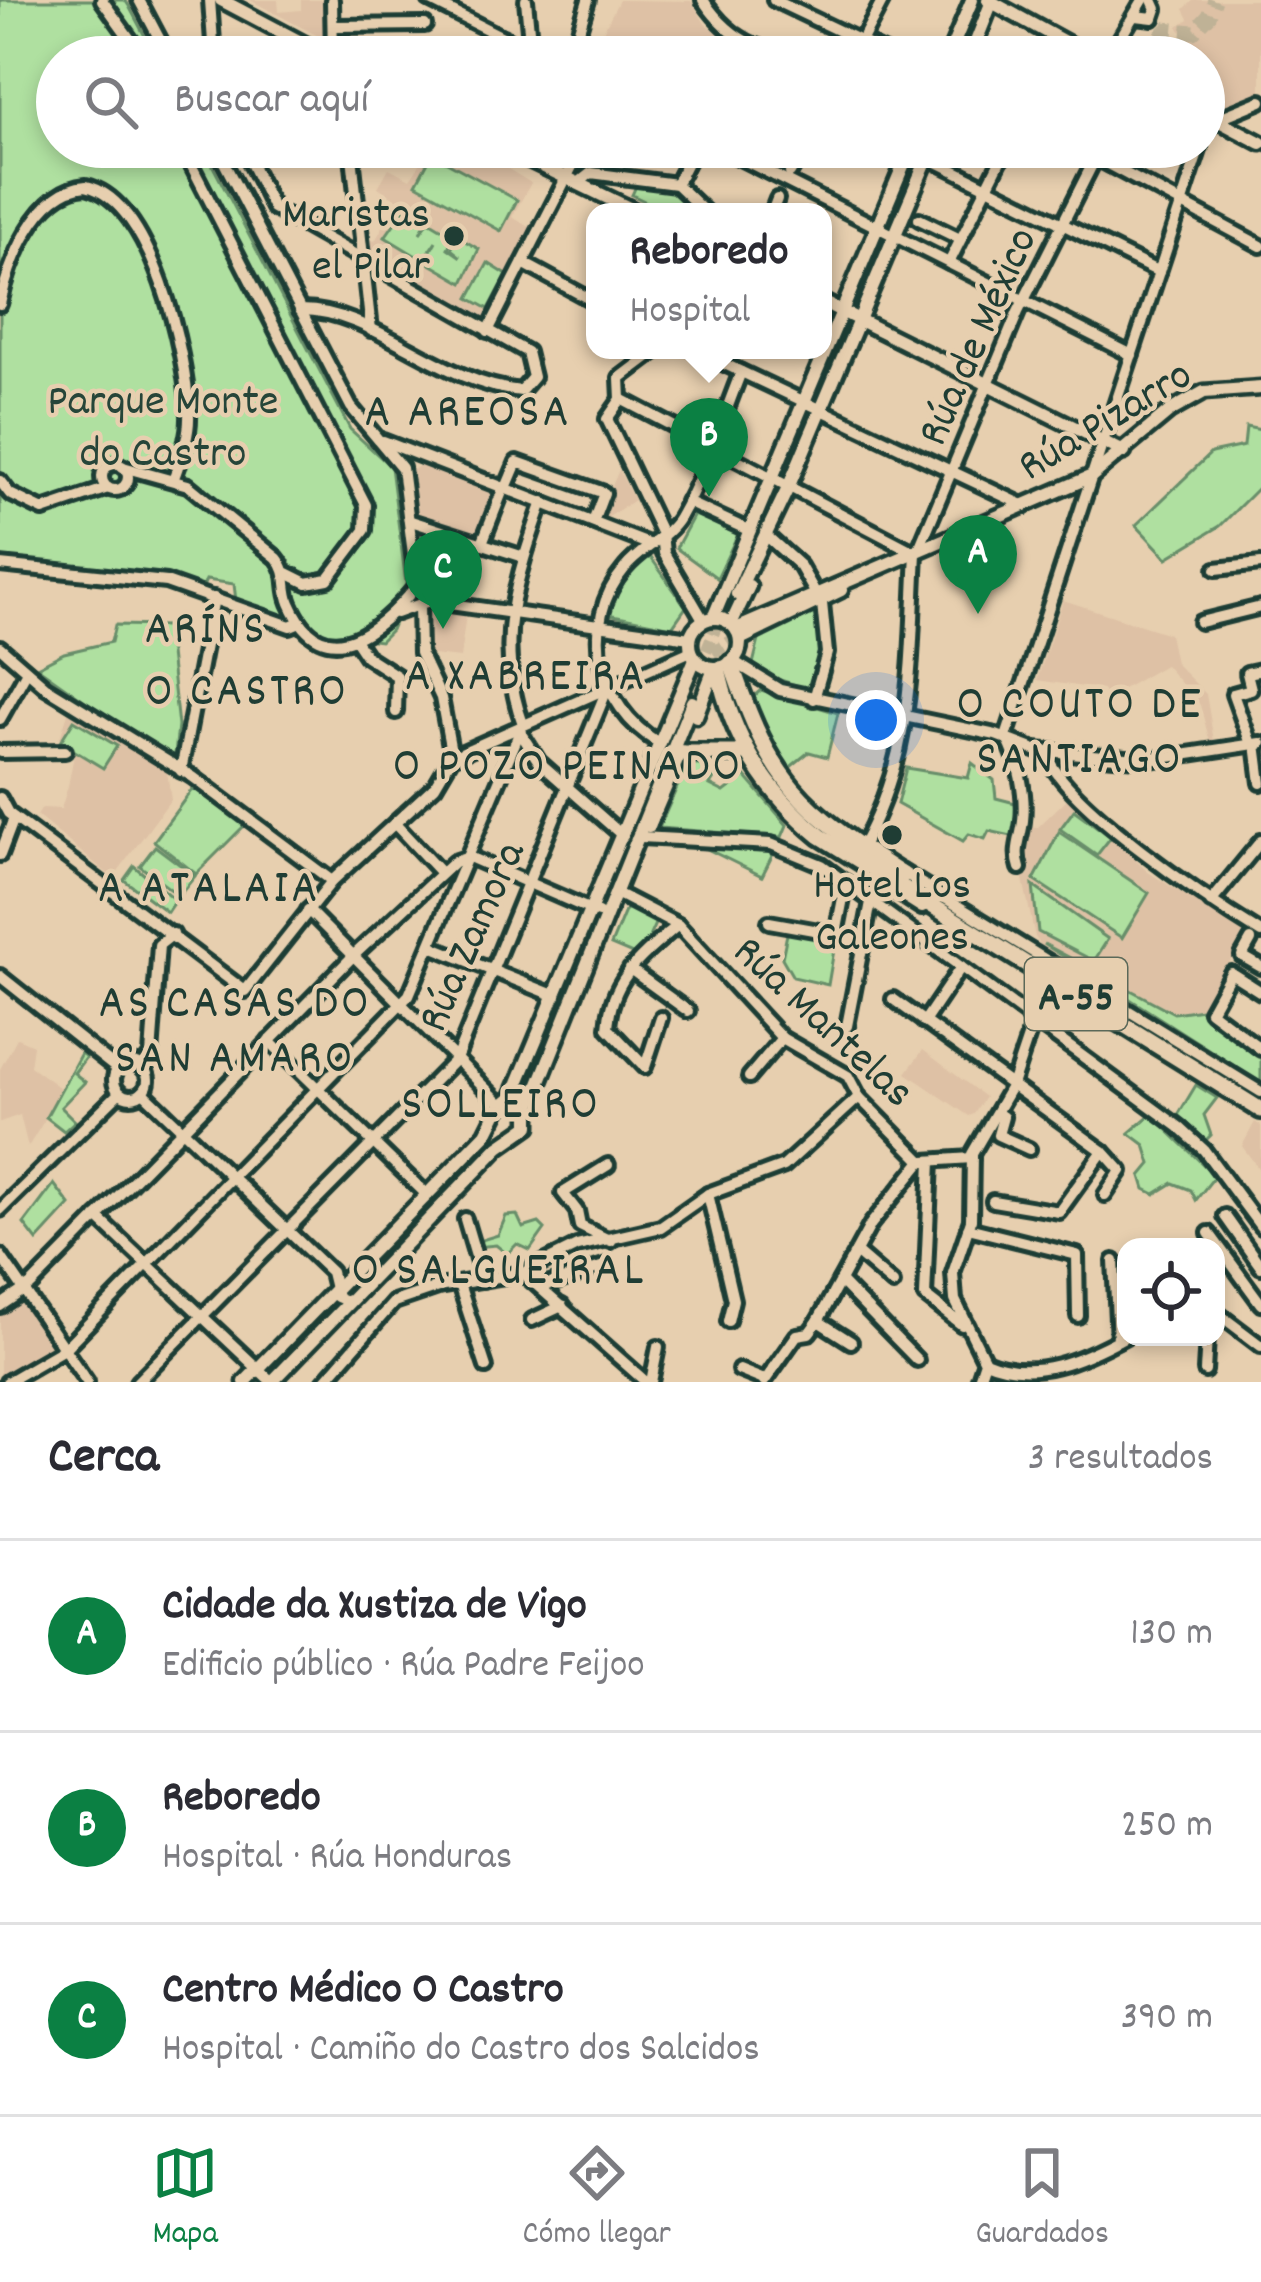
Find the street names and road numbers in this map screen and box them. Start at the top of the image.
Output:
street label: Rúa de México [904,219,1057,457]
street label: Rúa Pizarro [1007,346,1206,500]
street label: Rúa Zamora [404,832,545,1043]
street label: Rúa Mantelas [716,923,926,1125]
road number: A-55 [1025,958,1127,1030]

